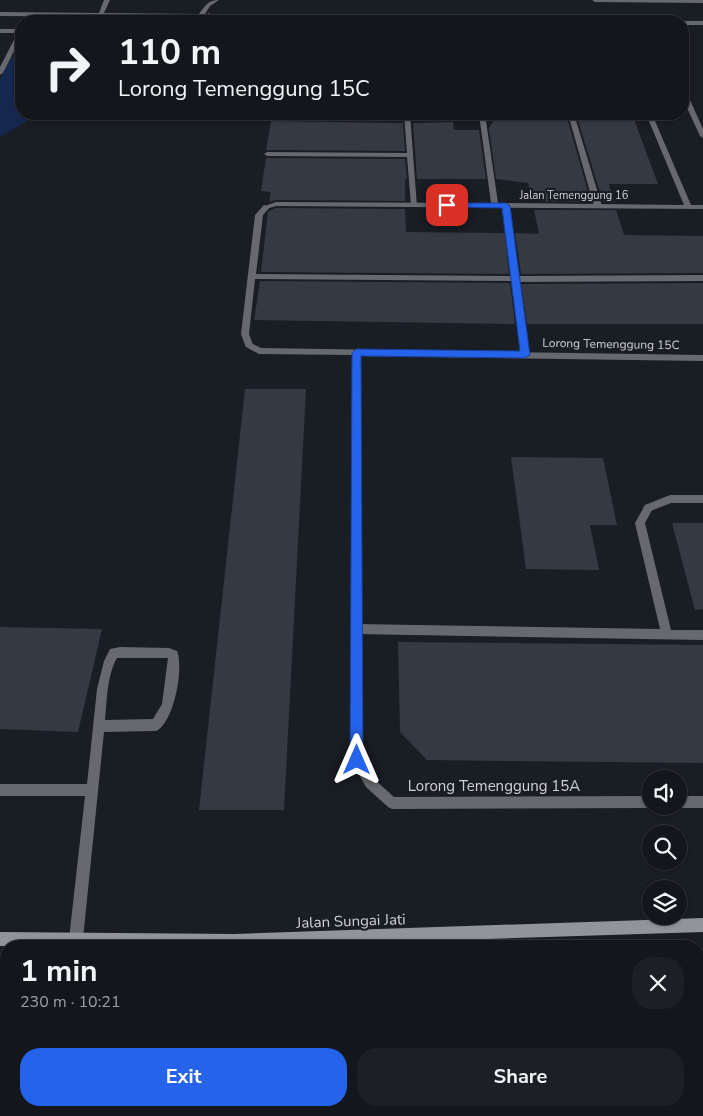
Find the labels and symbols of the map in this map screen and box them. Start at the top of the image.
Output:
pin [426,184,468,226]
street label: Jalan Temenggung 16 [519,188,629,203]
street label: Lorong Temenggung 15C [542,335,680,353]
position arrow [330,733,382,785]
street label: Lorong Temenggung 15A [408,776,580,796]
street label: Jalan Sungai Jati [295,909,406,933]

